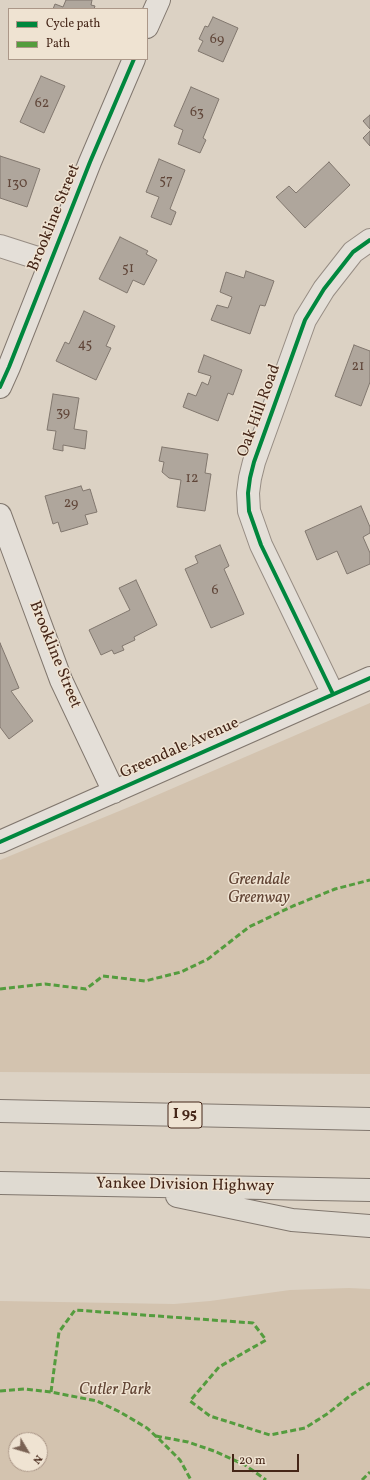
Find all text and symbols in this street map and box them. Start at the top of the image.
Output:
legend [8,8,148,60]
text: Cycle path [46,16,101,32]
house number: 69 [210,32,224,48]
text: Path [46,36,70,52]
house number: 62 [35,96,49,112]
house number: 63 [190,105,204,121]
street label: Brookline Street [25,161,85,275]
house number: 57 [159,173,173,189]
house number: 130 [7,176,27,192]
house number: 51 [122,261,134,277]
house number: 45 [78,337,92,353]
house number: 21 [352,359,364,375]
street label: Oak Hill Road [234,362,286,460]
house number: 39 [56,405,70,421]
house number: 12 [186,471,198,487]
house number: 29 [64,496,78,512]
house number: 6 [211,583,219,599]
street label: Brookline Street [24,598,84,712]
street label: Greendale Avenue [118,714,242,784]
park label: Greendale Greenway [228,871,290,909]
road number: I 95 [168,1102,202,1128]
street label: Yankee Division Highway [96,1175,274,1197]
park label: Cutler Park [79,1381,151,1401]
north arrow [8,1432,48,1472]
scale bar [234,1446,301,1472]
text: N [29,1451,45,1467]
text: 20 m [239,1453,266,1469]

